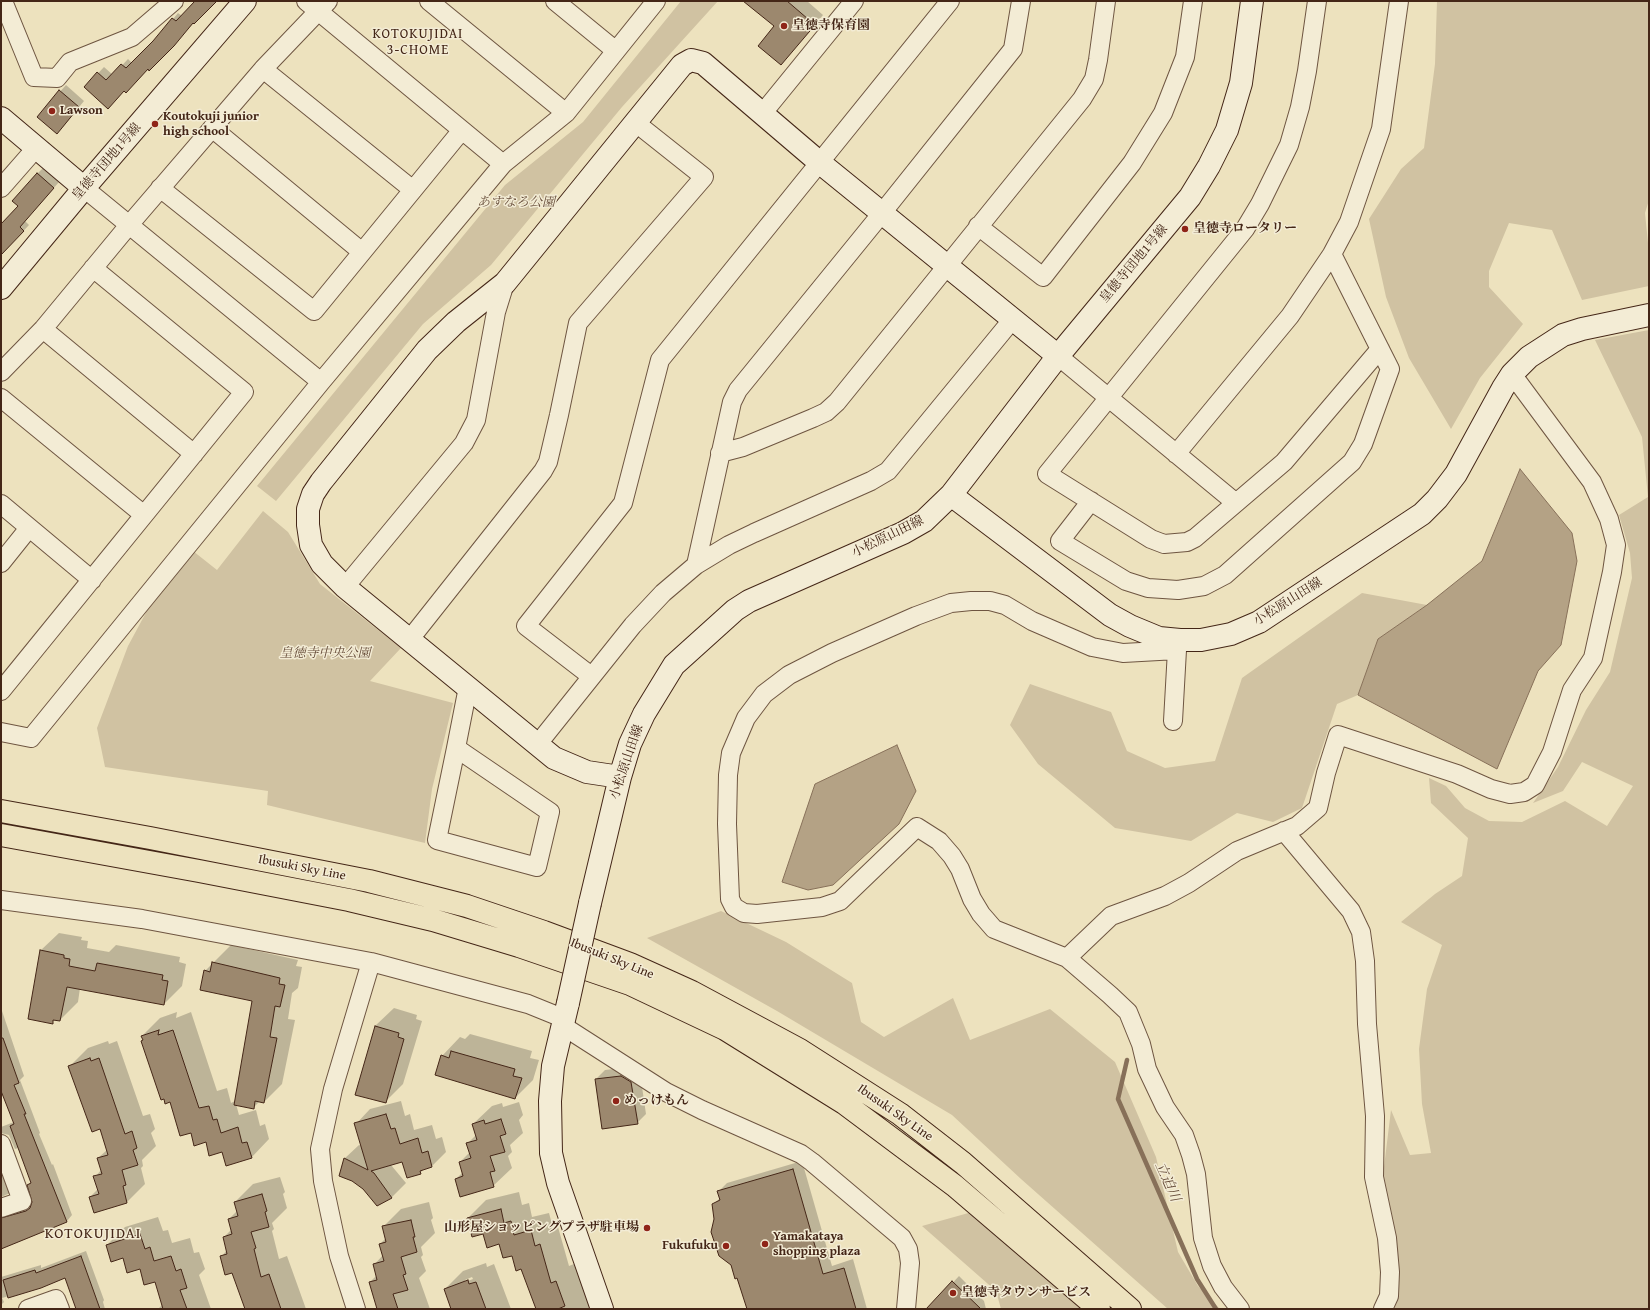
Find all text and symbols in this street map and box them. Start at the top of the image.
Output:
place label: 皇徳寺保育園 [792,18,870,34]
marker: 皇徳寺保育園 [779,21,789,31]
district label: KOTOKUJIDAI 3-CHOME [373,26,463,58]
place label: Lawson [60,103,103,119]
marker: Lawson [47,106,57,116]
place label: Koutokuji junior high school [163,109,259,140]
marker: Koutokuji junior high school [150,119,160,129]
street label: 皇徳寺団地1号線 [69,120,145,204]
park label: あすなろ公園 [477,195,555,211]
place label: 皇徳寺ロータリー [1193,221,1297,237]
street label: 皇徳寺団地1号線 [1097,222,1171,306]
marker: 皇徳寺ロータリー [1180,224,1190,234]
street label: 小松原山田線 [850,513,926,561]
street label: 小松原山田線 [1251,575,1325,629]
park label: 皇徳寺中央公園 [280,646,370,662]
street label: 小松原山田線 [607,723,647,801]
street label: Ibusuki Sky Line [257,852,347,884]
street label: Ibusuki Sky Line [568,935,656,983]
street label: Ibusuki Sky Line [854,1081,936,1145]
place label: めっけもん [624,1093,689,1109]
marker: めっけもん [611,1096,621,1106]
water label: 立迫川 [1151,1159,1183,1205]
place label: 山形屋ショッピングプラザ駐車場 [444,1220,639,1236]
marker: 山形屋ショッピングプラザ駐車場 [642,1223,652,1233]
district label: KOTOKUJIDAI [45,1225,141,1243]
place label: Yamakataya shopping plaza [773,1229,860,1260]
place label: Fukufuku [662,1238,718,1254]
marker: Yamakataya shopping plaza [760,1239,770,1249]
marker: Fukufuku [721,1241,731,1251]
place label: 皇徳寺タウンサービス [961,1285,1091,1301]
marker: 皇徳寺タウンサービス [948,1288,958,1298]

